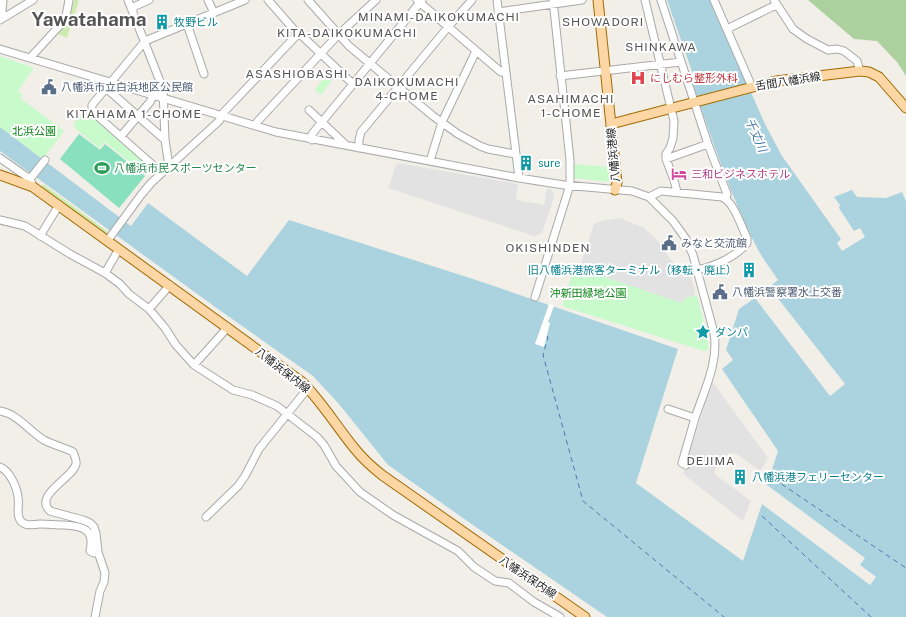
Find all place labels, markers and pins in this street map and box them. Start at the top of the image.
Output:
building icon: 牧野ビル [153,13,171,31]
place label: 牧野ビル [174,16,218,28]
hospital icon: にしむら整形外科 [629,69,647,87]
place label: にしむら整形外科 [650,72,738,84]
public building icon: 八幡浜市立白浜地区公民館 [40,78,58,96]
place label: 八幡浜市立白浜地区公民館 [61,81,193,93]
building icon: sure [517,154,535,172]
place label: sure [538,157,560,169]
sports icon: 八幡浜市民スポーツセンター [93,159,111,177]
place label: 八幡浜市民スポーツセンター [114,162,257,174]
hotel icon: 三和ビジネスホテル [670,165,688,183]
place label: 三和ビジネスホテル [691,168,790,180]
public building icon: みなと交流館 [660,234,678,252]
place label: みなと交流館 [681,237,747,249]
building icon: 旧八幡浜港旅客ターミナル（移転・廃止） [740,261,758,279]
place label: 旧八幡浜港旅客ターミナル（移転・廃止） [528,264,737,276]
public building icon: 八幡浜警察署水上交番 [711,283,729,301]
place label: 八幡浜警察署水上交番 [732,286,842,298]
place icon: ダンパ [694,323,712,341]
place label: ダンパ [715,326,748,338]
building icon: 八幡浜港フェリーセンター [731,468,749,486]
place label: 八幡浜港フェリーセンター [752,471,884,483]

